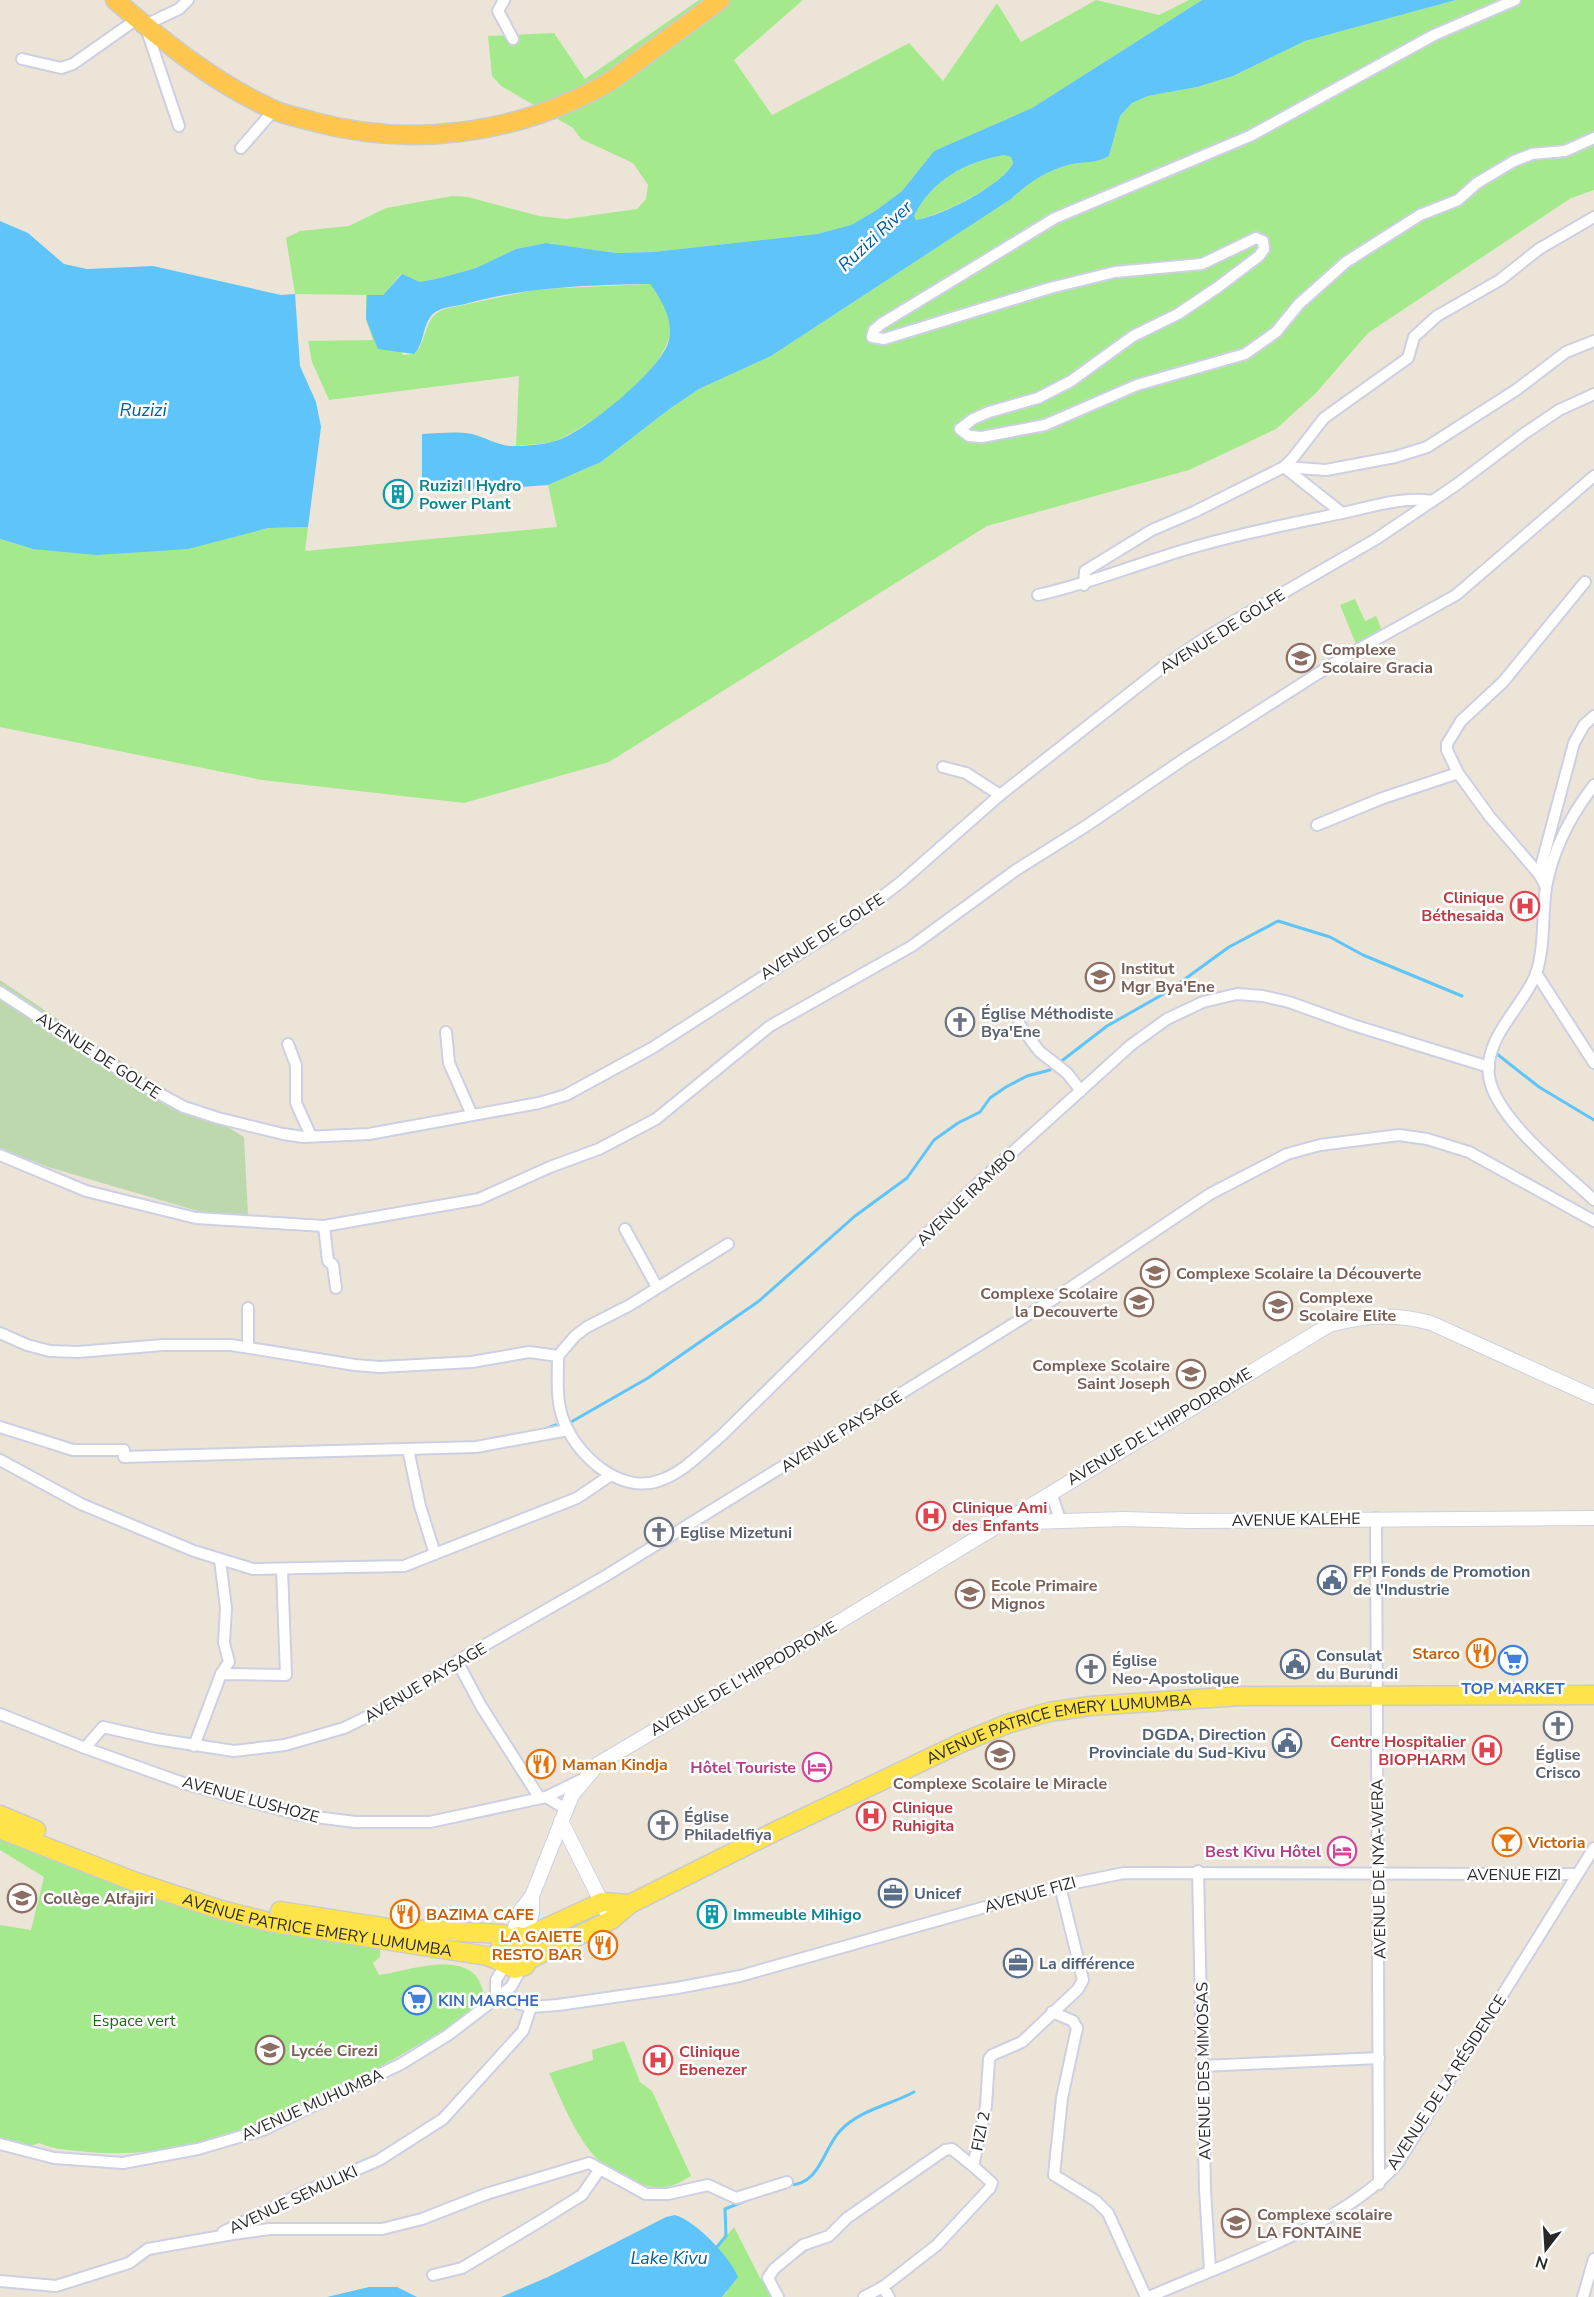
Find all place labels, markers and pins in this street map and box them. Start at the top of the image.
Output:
place label: Ruzizi I Hydro Power Plant [419,475,521,515]
building icon: Ruzizi I Hydro Power Plant [382,478,414,510]
place label: Complexe Scolaire Gracia [1322,639,1433,679]
school or university icon: Complexe Scolaire Gracia [1285,642,1317,674]
place label: Clinique Béthesaida [1421,887,1504,927]
hospital icon: Clinique Béthesaida [1509,890,1541,922]
place label: Institut Mgr Bya'Ene [1121,958,1215,998]
school or university icon: Institut Mgr Bya'Ene [1084,961,1116,993]
place label: Église Méthodiste Bya'Ene [981,1003,1114,1043]
church icon: Église Méthodiste Bya'Ene [944,1006,976,1038]
school or university icon: Complexe Scolaire la Découverte [1139,1257,1171,1289]
place label: Complexe Scolaire la Découverte [1176,1263,1422,1285]
place label: Complexe Scolaire la Decouverte [980,1283,1118,1323]
school or university icon: Complexe Scolaire la Decouverte [1123,1286,1155,1318]
place label: Complexe Scolaire Elite [1299,1287,1397,1327]
school or university icon: Complexe Scolaire Elite [1262,1290,1294,1322]
place label: Complexe Scolaire Saint Joseph [1032,1355,1170,1395]
school or university icon: Complexe Scolaire Saint Joseph [1175,1358,1207,1390]
place label: Clinique Ami des Enfants [952,1497,1047,1537]
hospital icon: Clinique Ami des Enfants [915,1500,947,1532]
church icon: Eglise Mizetuni [643,1516,675,1548]
place label: Eglise Mizetuni [680,1522,792,1544]
place label: FPI Fonds de Promotion de l'Industrie [1353,1561,1530,1601]
public building icon: FPI Fonds de Promotion de l'Industrie [1316,1564,1348,1596]
place label: Ecole Primaire Mignos [991,1575,1098,1615]
school or university icon: Ecole Primaire Mignos [954,1578,986,1610]
restaurant icon: Starco [1465,1637,1497,1669]
place label: Starco [1412,1643,1460,1665]
supermarket icon: TOP MARKET [1497,1644,1529,1676]
place label: Consulat du Burundi [1316,1645,1398,1685]
public building icon: Consulat du Burundi [1279,1648,1311,1680]
place label: Église Neo-Apostolique [1112,1650,1240,1690]
church icon: Église Neo-Apostolique [1075,1653,1107,1685]
place label: TOP MARKET [1461,1678,1565,1700]
church icon: Église Crisco [1542,1710,1574,1742]
place label: DGDA, Direction Provinciale du Sud-Kivu [1089,1724,1266,1764]
public building icon: DGDA, Direction Provinciale du Sud-Kivu [1271,1727,1303,1759]
place label: Centre Hospitalier BIOPHARM [1330,1731,1467,1771]
hospital icon: Centre Hospitalier BIOPHARM [1471,1734,1503,1766]
school or university icon: Complexe Scolaire le Miracle [984,1739,1016,1771]
place label: Église Crisco [1535,1744,1581,1784]
restaurant icon: Maman Kindja [525,1748,557,1780]
hotel icon: Hôtel Touriste [801,1751,833,1783]
place label: Maman Kindja [562,1754,668,1776]
place label: Hôtel Touriste [690,1757,796,1779]
place label: Complexe Scolaire le Miracle [893,1773,1107,1795]
place label: Clinique Ruhigita [892,1797,954,1837]
hospital icon: Clinique Ruhigita [855,1800,887,1832]
place label: Église Philadelfiya [684,1806,772,1846]
church icon: Église Philadelfiya [647,1809,679,1841]
bar icon: Victoria [1491,1826,1523,1858]
place label: Victoria [1527,1832,1585,1854]
hotel icon: Best Kivu Hôtel [1326,1835,1358,1867]
place label: Best Kivu Hôtel [1205,1841,1321,1863]
office icon: Unicef [877,1877,909,1909]
school or university icon: Collège Alfajiri [6,1882,38,1914]
place label: Unicef [914,1883,962,1905]
place label: Collège Alfajiri [43,1888,154,1910]
restaurant icon: BAZIMA CAFE [389,1898,421,1930]
building icon: Immeuble Mihigo [696,1898,728,1930]
place label: BAZIMA CAFE [426,1904,534,1926]
place label: Immeuble Mihigo [733,1904,861,1926]
place label: LA GAIETE RESTO BAR [492,1926,582,1966]
restaurant icon: LA GAIETE RESTO BAR [587,1929,619,1961]
office icon: La différence [1002,1947,1034,1979]
place label: La différence [1039,1953,1135,1975]
supermarket icon: KIN MARCHE [401,1984,433,2016]
place label: KIN MARCHE [438,1990,539,2012]
school or university icon: Lycée Cirezi [254,2034,286,2066]
place label: Lycée Cirezi [291,2040,378,2062]
place label: Clinique Ebenezer [679,2041,748,2081]
hospital icon: Clinique Ebenezer [642,2044,674,2076]
place label: Complexe scolaire LA FONTAINE [1257,2204,1393,2244]
school or university icon: Complexe scolaire LA FONTAINE [1220,2207,1252,2239]

